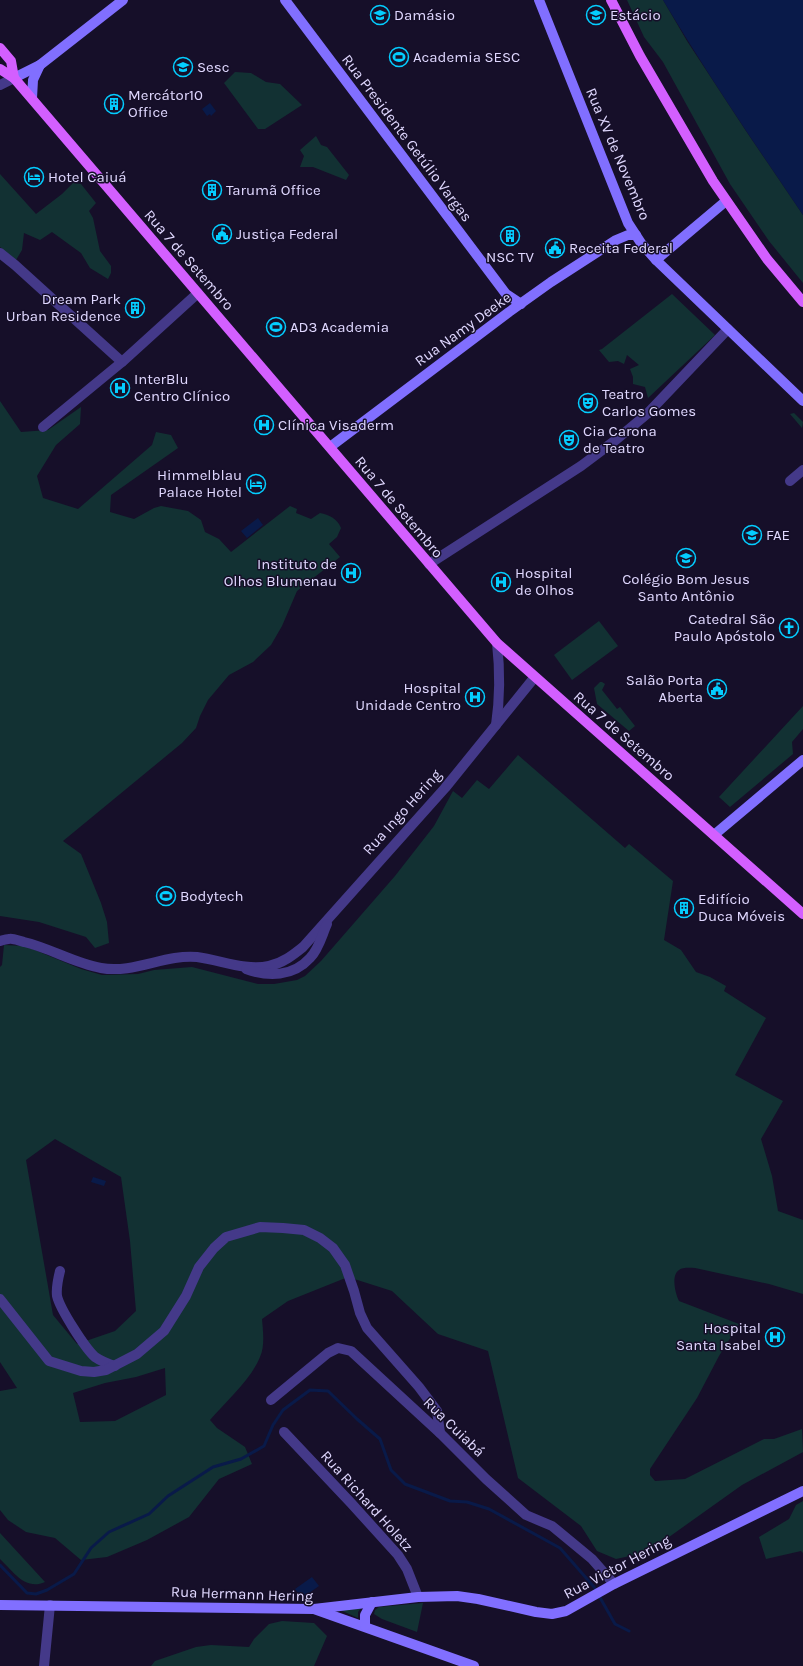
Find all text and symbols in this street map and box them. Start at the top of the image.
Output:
school or university icon: Damásio [369,4,391,26]
school or university icon: Estácio [585,4,607,26]
place label: Damásio [394,6,455,24]
place label: Estácio [610,6,661,24]
sports icon: Academia SESC [388,46,410,68]
place label: Academia SESC [413,48,520,66]
street label: Rua Presidente Getúlio Vargas [338,51,476,225]
school or university icon: Sesc [172,56,194,78]
place label: Sesc [197,58,229,76]
street label: Rua XV de Novembro [582,85,654,223]
place label: Mercátor10 Office [128,86,203,121]
building icon: Mercátor10 Office [103,93,125,115]
hotel icon: Hotel Caiuá [23,166,45,188]
place label: Hotel Caiuá [48,168,127,186]
building icon: Tarumã Office [201,179,223,201]
place label: Tarumã Office [226,181,321,199]
street label: Rua 7 de Setembro [140,206,238,314]
public building icon: Justiça Federal [211,223,233,245]
place label: Justiça Federal [236,225,338,243]
building icon: NSC TV [499,225,521,247]
public building icon: Receita Federal [544,237,566,259]
place label: Receita Federal [569,239,673,257]
place label: NSC TV [486,248,535,266]
street label: Rua Namy Deeke [411,288,515,370]
place label: Dream Park Urban Residence [6,290,121,325]
building icon: Dream Park Urban Residence [124,297,146,319]
sports icon: AD3 Academia [265,316,287,338]
place label: AD3 Academia [290,318,389,336]
place label: InterBlu Centro Clínico [134,370,230,405]
hospital icon: InterBlu Centro Clínico [109,377,131,399]
place label: Teatro Carlos Gomes [602,385,696,420]
theatre icon: Teatro Carlos Gomes [577,392,599,414]
hospital icon: Clínica Visaderm [253,414,275,436]
place label: Clínica Visaderm [278,416,394,434]
place label: Cia Carona de Teatro [583,422,657,457]
theatre icon: Cia Carona de Teatro [558,429,580,451]
street label: Rua 7 de Setembro [351,452,447,562]
place label: Himmelblau Palace Hotel [157,466,242,501]
hotel icon: Himmelblau Palace Hotel [245,473,267,495]
school or university icon: FAE [741,524,763,546]
place label: FAE [766,526,790,544]
school or university icon: Colégio Bom Jesus Santo Antônio [675,547,697,569]
place label: Instituto de Olhos Blumenau [224,555,337,590]
hospital icon: Instituto de Olhos Blumenau [340,562,362,584]
place label: Hospital de Olhos [515,564,574,599]
place label: Colégio Bom Jesus Santo Antônio [622,570,750,605]
hospital icon: Hospital de Olhos [490,571,512,593]
place label: Catedral São Paulo Apóstolo [674,610,775,645]
church icon: Catedral São Paulo Apóstolo [778,617,800,639]
place label: Salão Porta Aberta [626,671,703,706]
public building icon: Salão Porta Aberta [706,678,728,700]
place label: Hospital Unidade Centro [355,679,461,714]
hospital icon: Hospital Unidade Centro [464,686,486,708]
street label: Rua 7 de Setembro [570,687,678,785]
street label: Rua Ingo Hering [359,765,445,858]
sports icon: Bodytech [155,885,177,907]
place label: Bodytech [180,887,244,905]
place label: Edifício Duca Móveis [698,890,785,925]
building icon: Edifício Duca Móveis [673,897,695,919]
place label: Hospital Santa Isabel [676,1319,761,1354]
hospital icon: Hospital Santa Isabel [764,1326,786,1348]
street label: Rua Cuiabá [420,1393,488,1461]
street label: Rua Richard Holetz [317,1447,417,1555]
street label: Rua Victor Hering [560,1531,674,1603]
street label: Rua Hermann Hering [171,1583,314,1605]

